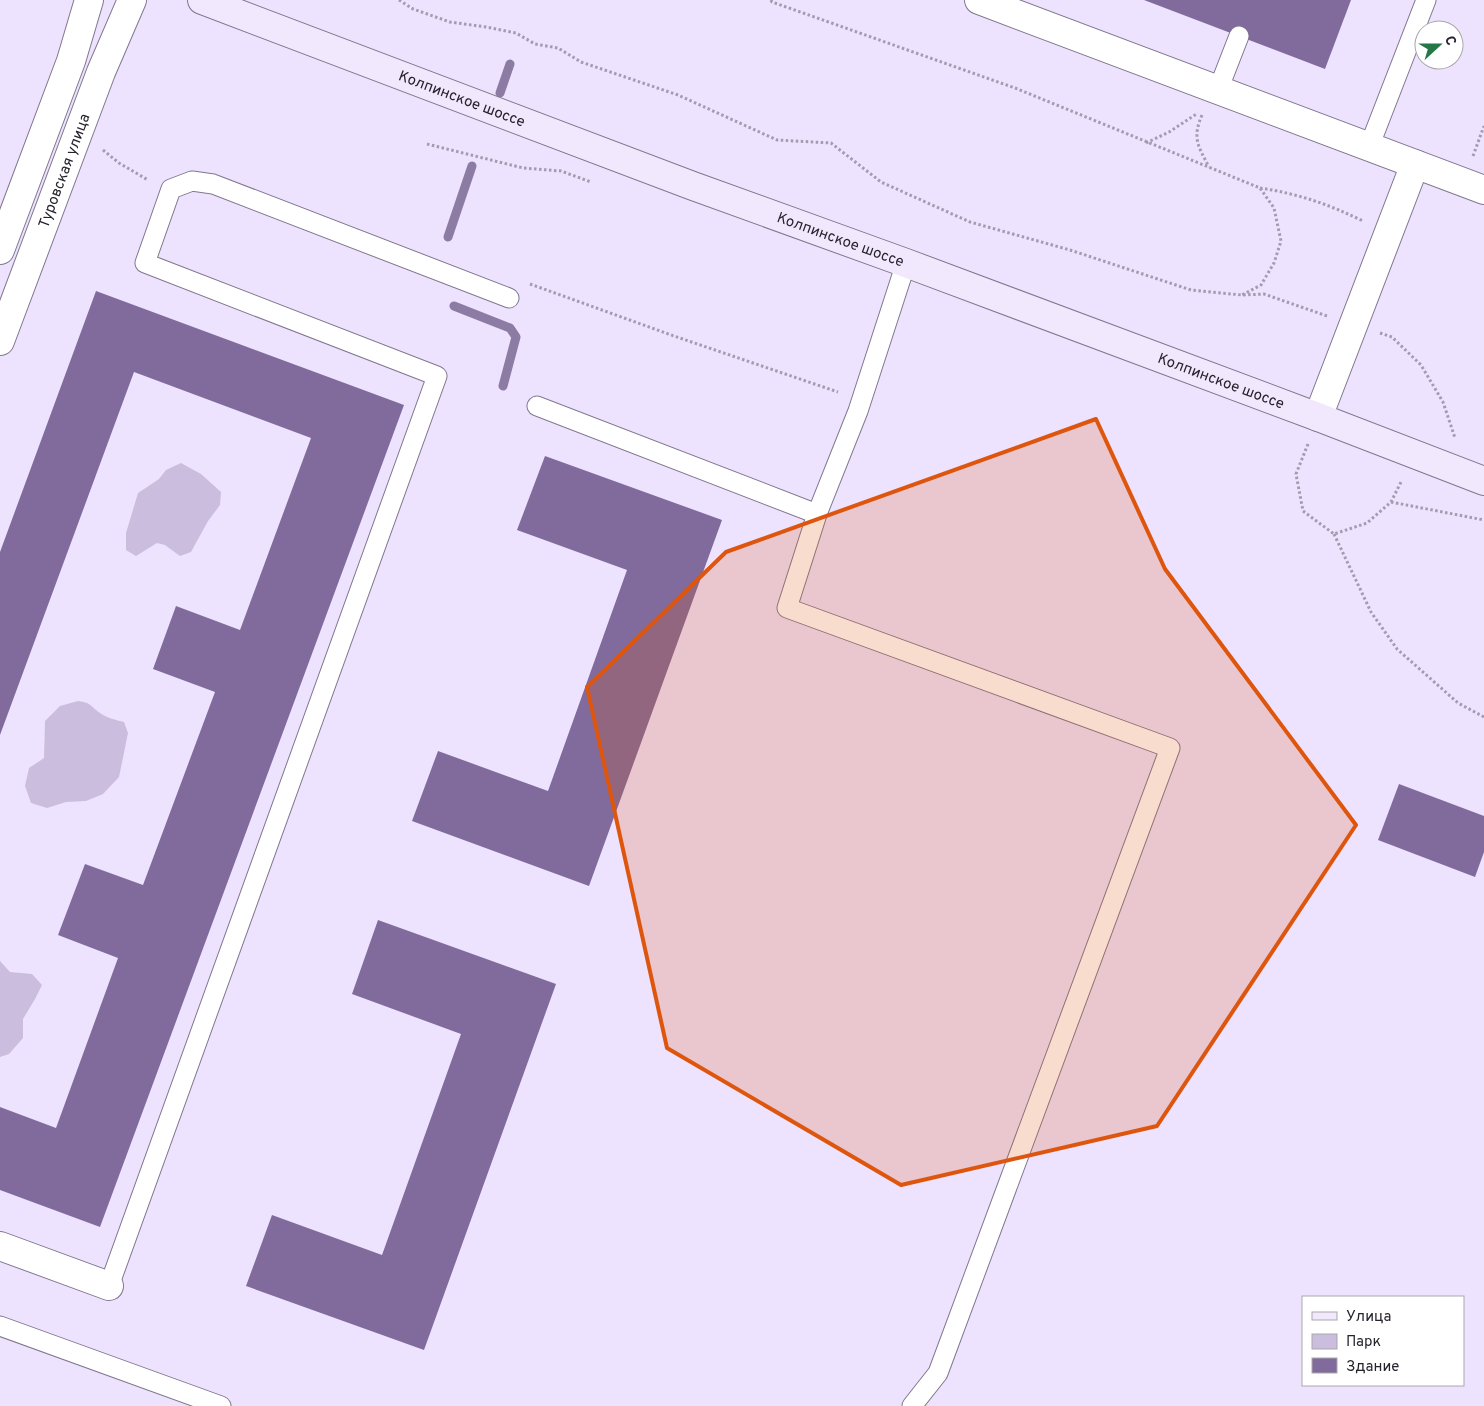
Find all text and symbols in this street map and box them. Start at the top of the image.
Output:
north arrow [1414,20,1464,70]
text: С [1440,34,1459,48]
street label: Колпинское шоссе [395,67,527,132]
street label: Туровская улица [35,111,96,231]
street label: Колпинское шоссе [774,209,906,272]
street label: Колпинское шоссе [1155,350,1287,415]
legend [1302,1296,1464,1386]
text: Улица [1346,1308,1391,1327]
text: Парк [1346,1333,1381,1352]
text: Здание [1346,1358,1399,1377]

